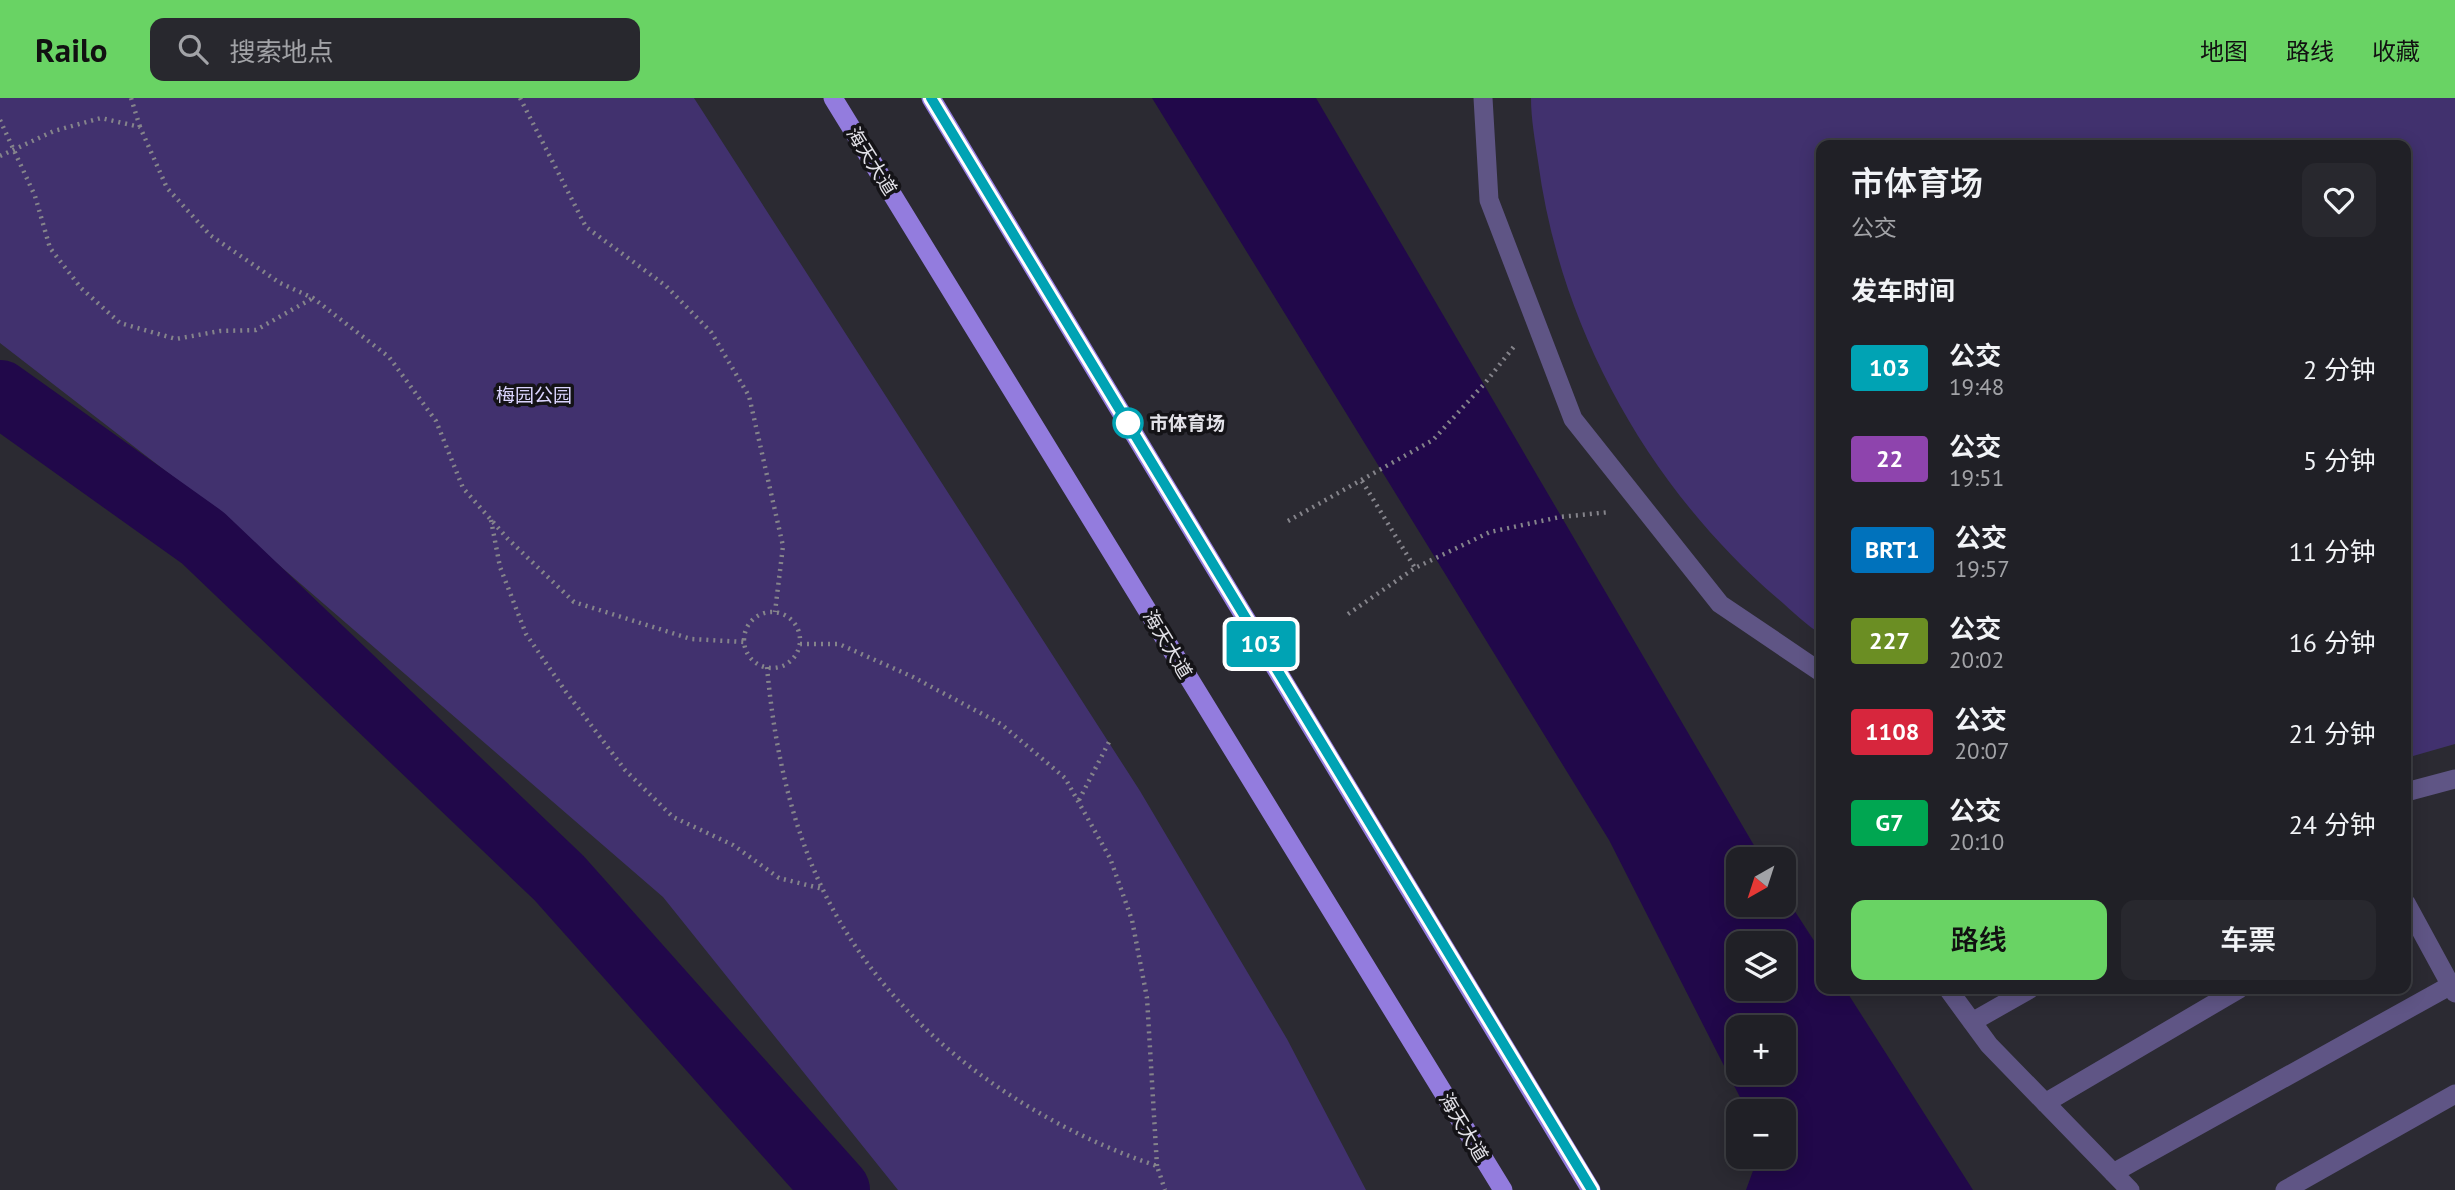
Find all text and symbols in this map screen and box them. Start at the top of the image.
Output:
search box [150,18,640,81]
text: Railo [35,28,108,71]
icon: search [174,30,212,68]
text: 搜索地点 [230,35,334,68]
text: 地图 [2200,36,2248,67]
text: 路线 [2286,36,2334,67]
text: 收藏 [2372,36,2420,67]
street label: 海天大道 [842,122,902,200]
text: 市体育场 [1851,161,1983,204]
button: heart [2302,163,2376,237]
text: 公交 [1851,213,1897,242]
text: 发车时间 [1851,274,1955,307]
text: 公交 [1949,339,2001,372]
text: 103 [1869,352,1910,383]
text: 2 分钟 [2303,353,2376,386]
text: 19:48 [1949,372,2004,401]
park label: 梅园公园 [496,383,572,407]
marker: 市体育场 [1113,408,1143,438]
place label: 市体育场 [1149,411,1225,435]
text: 公交 [1949,430,2001,463]
text: 22 [1876,443,1903,474]
text: 5 分钟 [2303,444,2376,477]
text: 19:51 [1949,463,2004,492]
text: 公交 [1955,521,2007,554]
text: BRT1 [1865,534,1920,565]
text: 11 分钟 [2289,535,2376,568]
text: 19:57 [1955,554,2010,583]
street label: 海天大道 [1138,605,1198,683]
text: 公交 [1949,612,2001,645]
line badge: 103 [1221,621,1301,667]
text: 227 [1869,625,1910,656]
text: 16 分钟 [2289,626,2376,659]
text: 103 [1241,628,1281,659]
text: 20:02 [1949,645,2004,674]
text: 公交 [1954,703,2006,736]
text: 1108 [1865,716,1919,747]
text: 21 分钟 [2289,717,2376,750]
text: 20:07 [1954,736,2010,765]
text: 公交 [1949,794,2001,827]
text: G7 [1875,807,1904,838]
text: 24 分钟 [2289,808,2376,841]
text: 20:10 [1949,827,2004,856]
north arrow [1726,847,1796,917]
map controls [1726,847,1796,1169]
button: 路线 [1851,900,2107,980]
button: 车票 [2121,900,2376,980]
button: layers [1726,931,1796,1001]
button: + [1726,1015,1796,1085]
street label: 海天大道 [1434,1088,1494,1166]
button: − [1726,1099,1796,1169]

